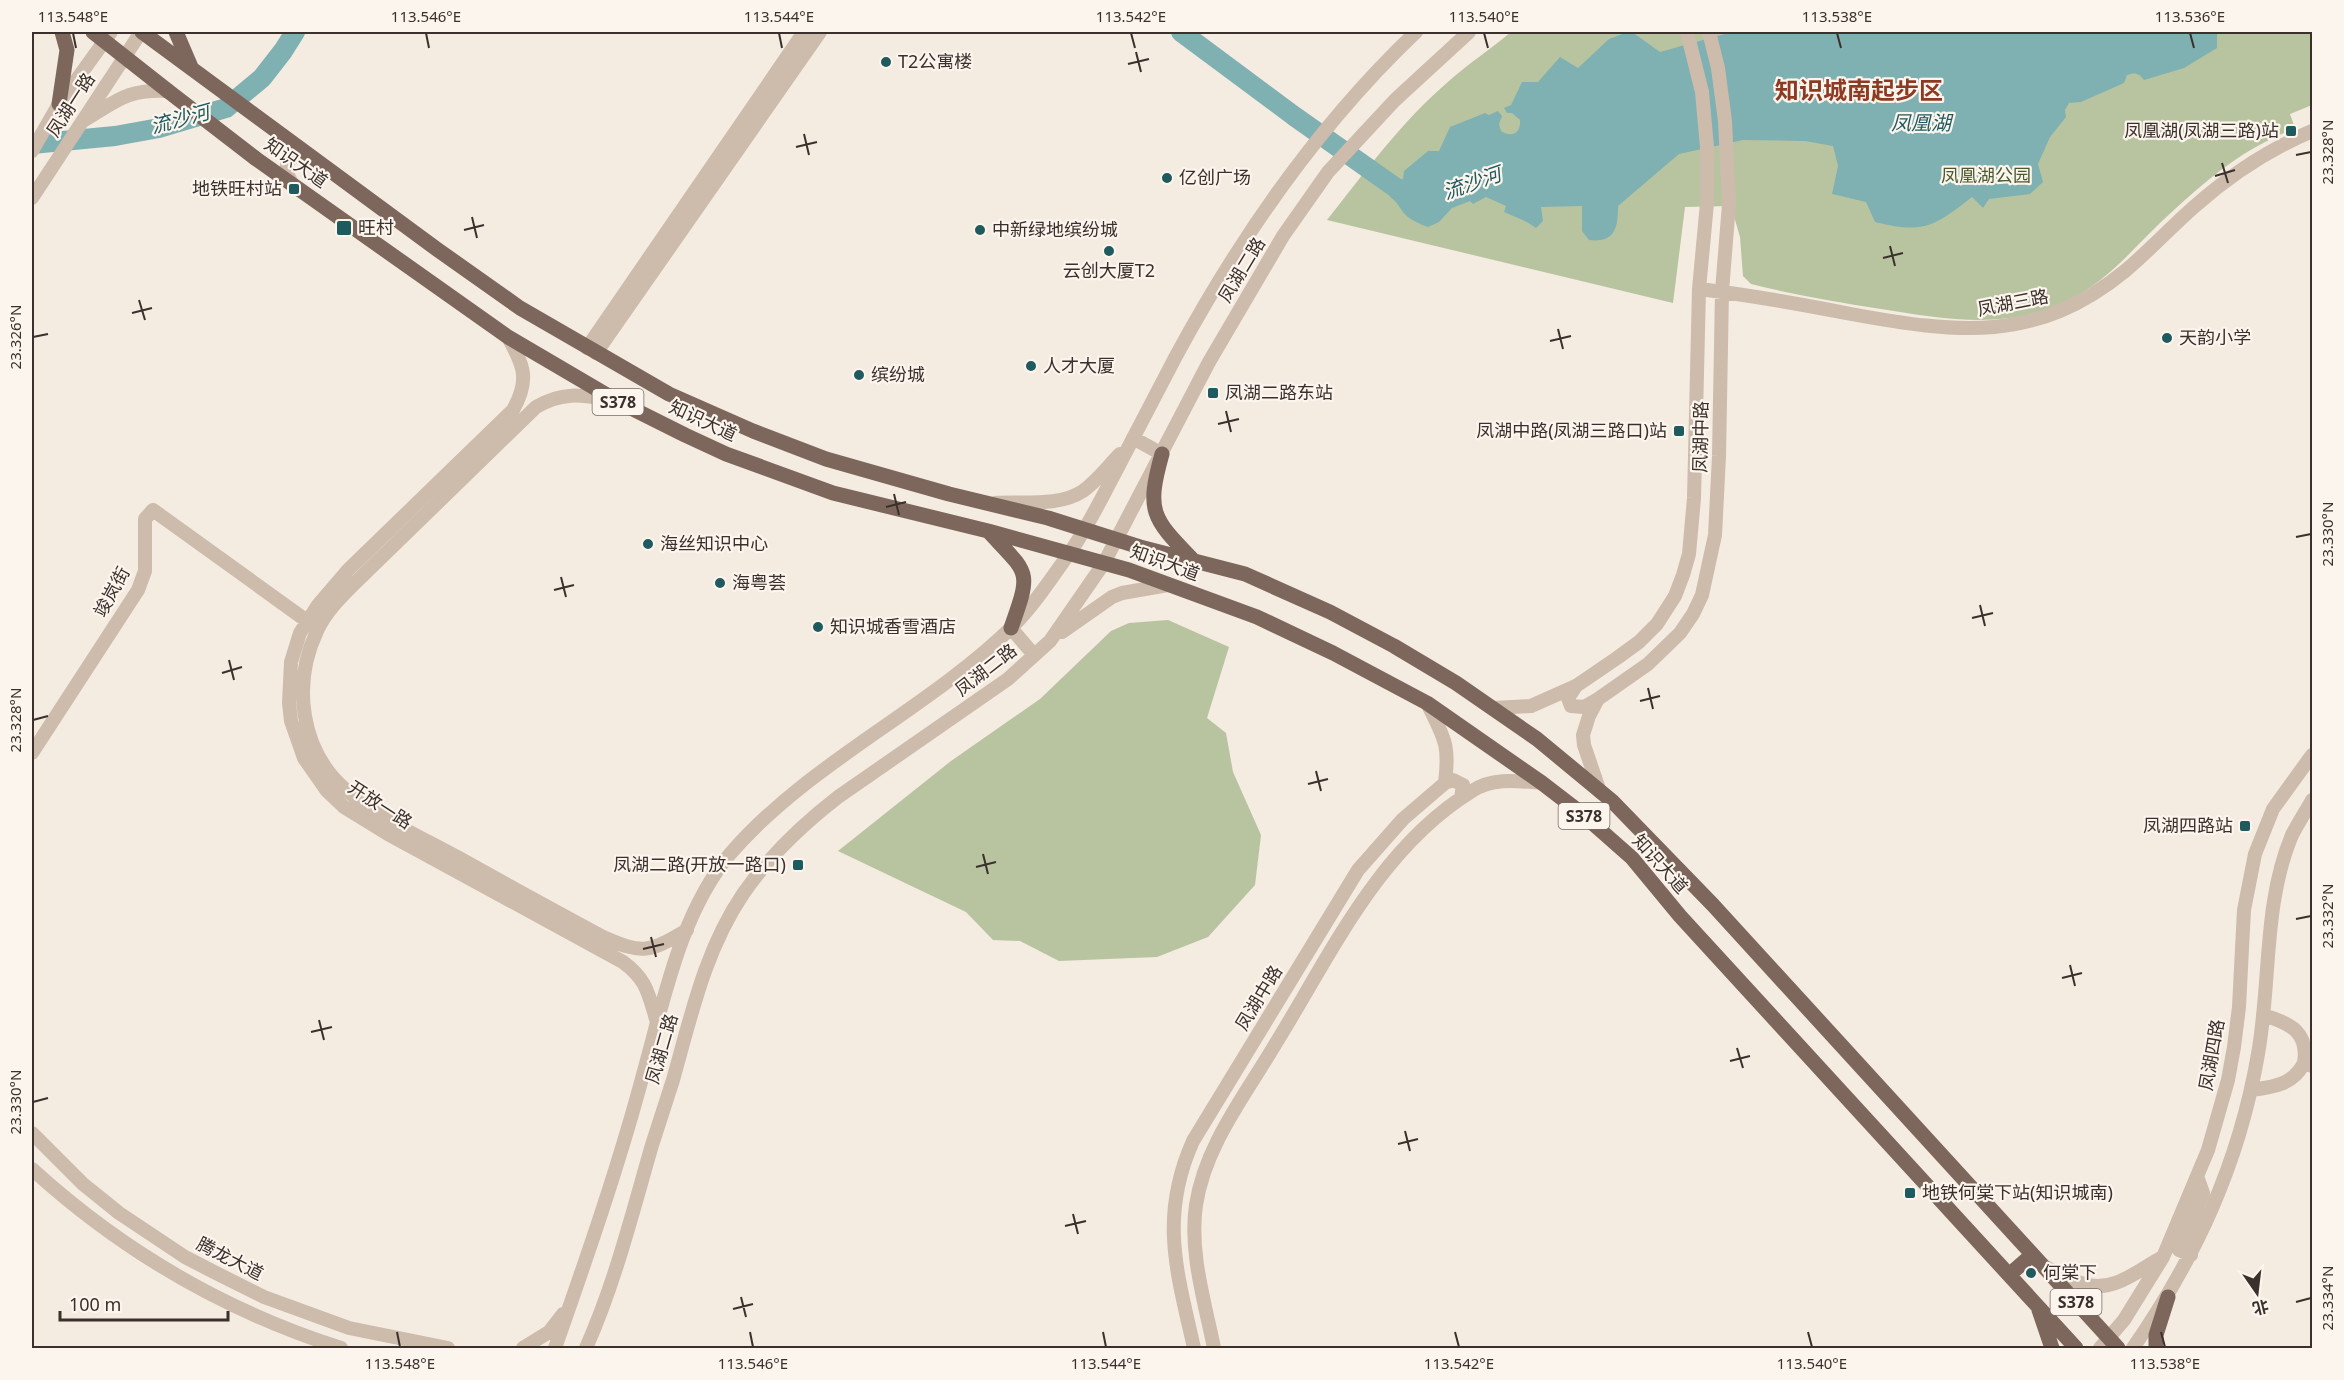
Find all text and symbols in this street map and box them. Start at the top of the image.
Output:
text: 113.548°E [38,6,108,26]
text: 113.546°E [391,6,461,26]
text: 113.544°E [744,6,814,26]
text: 113.542°E [1096,6,1166,26]
text: 113.540°E [1449,6,1519,26]
text: 113.538°E [1802,6,1872,26]
text: 113.536°E [2155,6,2225,26]
place label: T2公寓楼 [898,49,972,73]
marker: T2公寓楼 [879,55,893,69]
street label: 凤湖一路 [40,68,100,141]
district label: 知识城南起步区 [1775,73,1943,106]
water label: 流沙河 [147,97,216,139]
water label: 凤凰湖 [1891,109,1954,136]
place label: 凤凰湖(凤湖三路)站 [2124,118,2279,142]
text: 23.328°N [2317,120,2337,184]
marker: 凤凰湖(凤湖三路)站 [2284,124,2298,138]
street label: 知识大道 [260,132,333,193]
water label: 流沙河 [1439,159,1508,205]
park label: 凤凰湖公园 [1941,163,2031,187]
place label: 亿创广场 [1179,165,1251,189]
marker: 亿创广场 [1160,171,1174,185]
place label: 地铁旺村站 [192,176,282,200]
marker: 地铁旺村站 [287,182,301,196]
place label: 旺村 [358,215,394,239]
place label: 中新绿地缤纷城 [992,217,1118,241]
marker: 旺村 [335,219,353,237]
marker: 中新绿地缤纷城 [973,223,987,237]
street label: 凤湖二路 [1212,232,1270,307]
marker: 云创大厦T2 [1102,244,1116,258]
place label: 云创大厦T2 [1063,258,1155,282]
street label: 凤湖三路 [1975,283,2050,321]
text: 23.326°N [5,305,25,369]
place label: 天韵小学 [2179,325,2251,349]
marker: 天韵小学 [2160,331,2174,345]
place label: 人才大厦 [1043,353,1115,377]
marker: 人才大厦 [1024,359,1038,373]
place label: 缤纷城 [871,362,925,386]
marker: 缤纷城 [852,368,866,382]
place label: 凤湖二路东站 [1225,380,1333,404]
marker: 凤湖二路东站 [1206,386,1220,400]
road number: S378 [592,389,644,415]
street label: 知识大道 [666,394,741,446]
street label: 凤湖中路 [1687,401,1713,473]
place label: 凤湖中路(凤湖三路口)站 [1476,418,1667,442]
marker: 凤湖中路(凤湖三路口)站 [1672,424,1686,438]
text: 23.330°N [2317,502,2337,566]
place label: 海丝知识中心 [660,531,768,555]
marker: 海丝知识中心 [641,537,655,551]
street label: 知识大道 [1127,538,1203,586]
street label: 竣岚街 [88,562,135,621]
place label: 海粤荟 [732,570,786,594]
marker: 海粤荟 [713,576,727,590]
place label: 知识城香雪酒店 [830,614,956,638]
marker: 知识城香雪酒店 [811,620,825,634]
street label: 凤湖二路 [950,638,1021,701]
text: 23.328°N [5,688,25,752]
street label: 开放一路 [344,774,417,834]
road number: S378 [1558,803,1610,829]
place label: 凤湖四路站 [2143,813,2233,837]
marker: 凤湖四路站 [2238,819,2252,833]
street label: 知识大道 [1628,829,1694,898]
place label: 凤湖二路(开放一路口) [613,852,786,876]
marker: 凤湖二路(开放一路口) [791,858,805,872]
text: 23.332°N [2317,884,2337,948]
street label: 凤湖中路 [1229,960,1287,1035]
street label: 凤湖二路 [640,1011,682,1087]
street label: 凤湖四路 [2193,1017,2229,1092]
text: 23.330°N [5,1070,25,1134]
place label: 地铁何棠下站(知识城南) [1922,1180,2113,1204]
marker: 地铁何棠下站(知识城南) [1903,1186,1917,1200]
street label: 腾龙大道 [193,1231,268,1285]
place label: 何棠下 [2043,1260,2097,1284]
north arrow [2227,1263,2287,1323]
marker: 何棠下 [2024,1266,2038,1280]
text: 23.334°N [2317,1266,2337,1330]
scale bar [60,1284,228,1322]
road number: S378 [2050,1289,2102,1315]
text: 100 m [69,1292,121,1316]
text: 北 [2250,1295,2271,1320]
text: 113.548°E [365,1353,435,1373]
text: 113.546°E [718,1353,788,1373]
text: 113.544°E [1071,1353,1141,1373]
text: 113.542°E [1424,1353,1494,1373]
text: 113.540°E [1777,1353,1847,1373]
text: 113.538°E [2130,1353,2200,1373]

